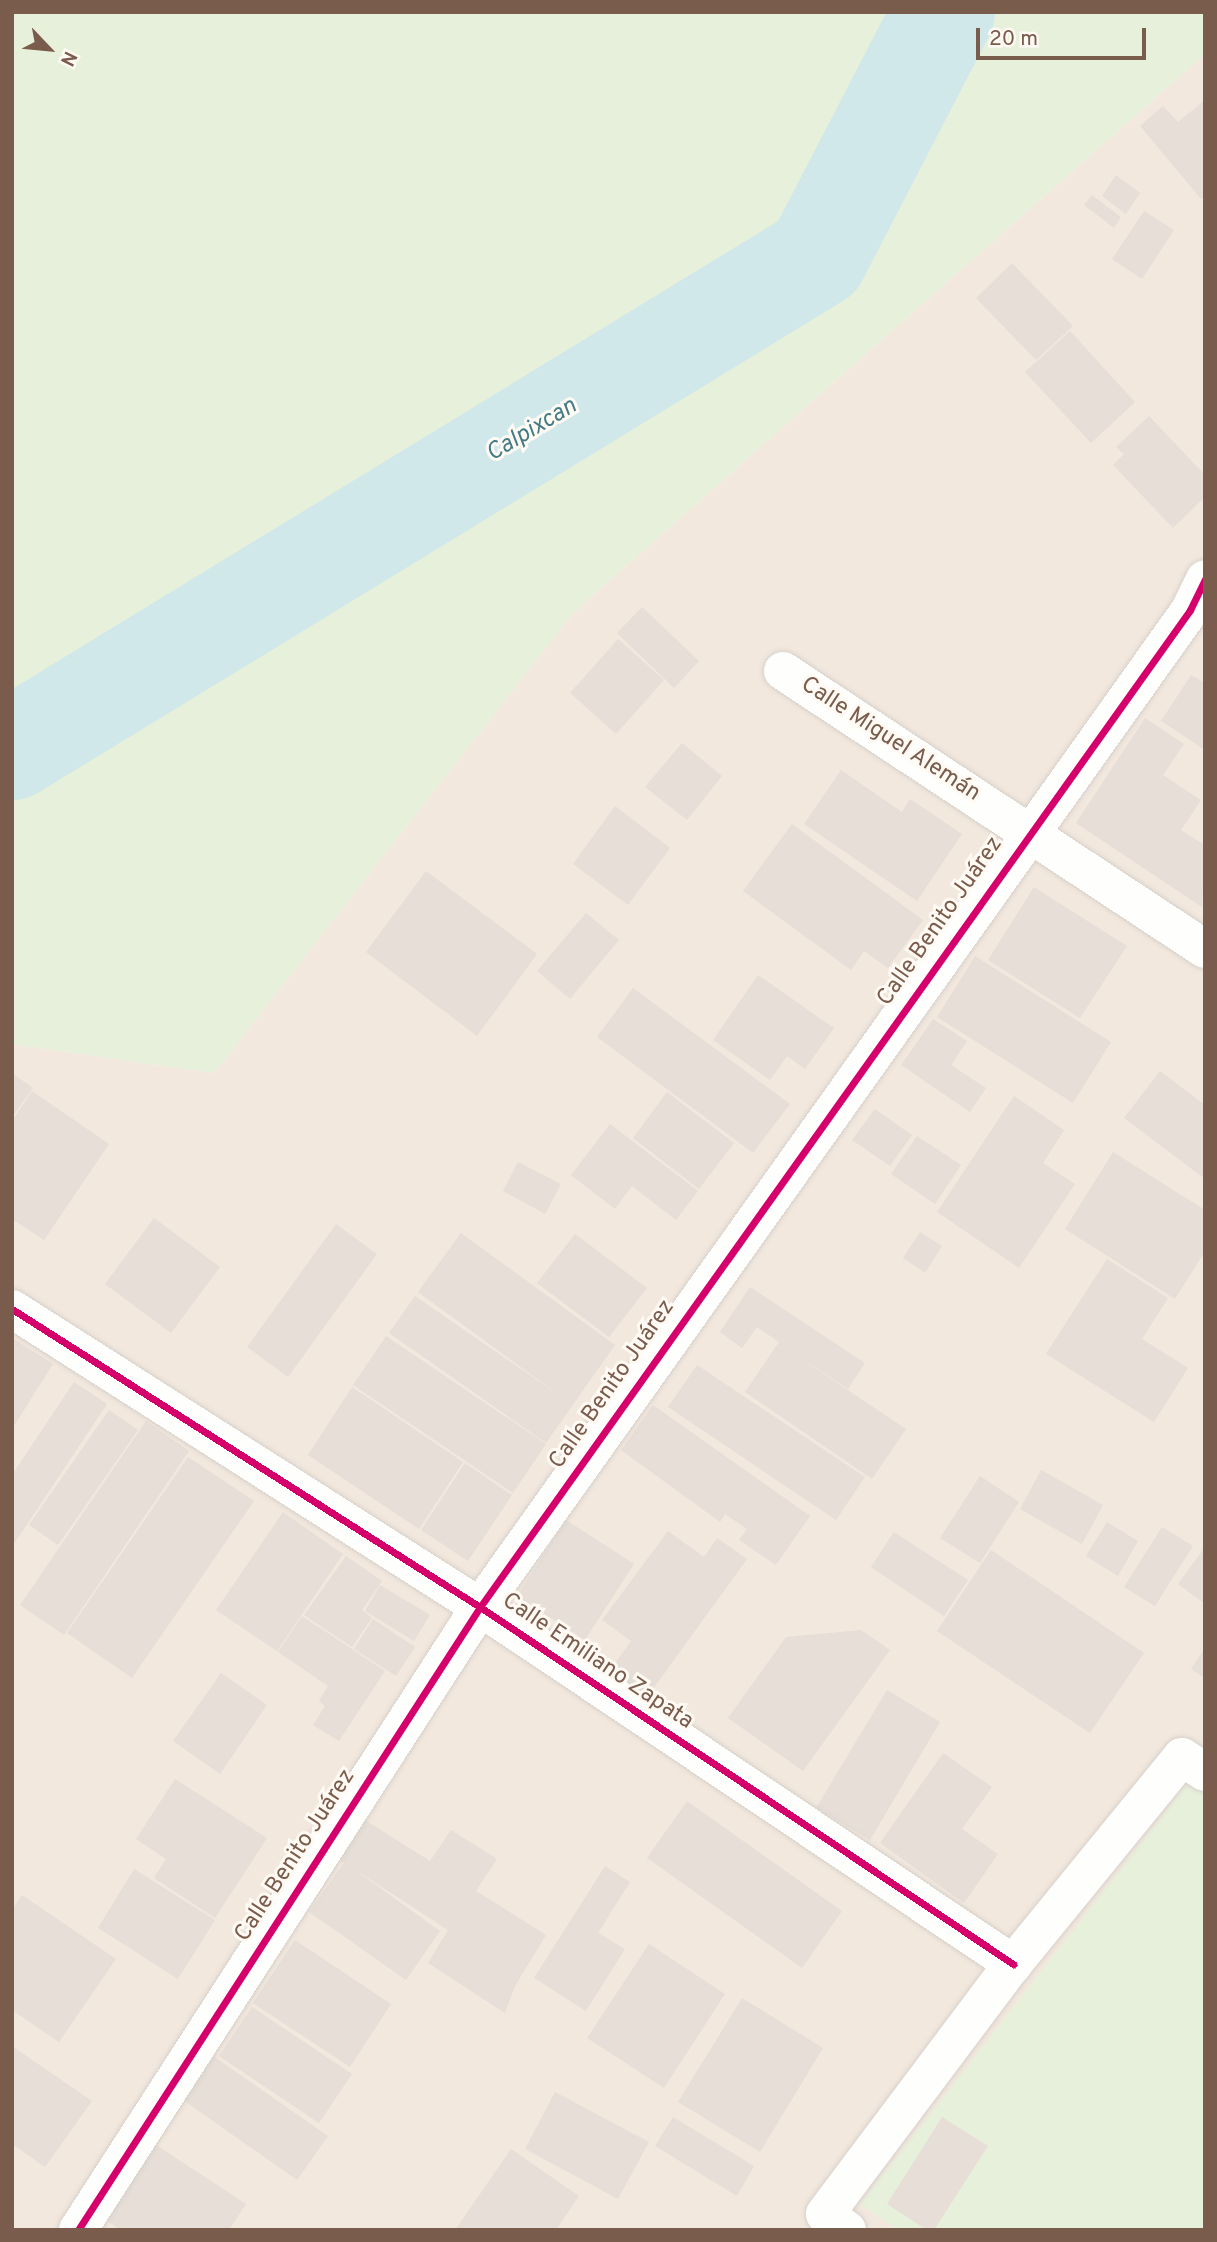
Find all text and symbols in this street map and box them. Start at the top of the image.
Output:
north arrow [14,14,84,84]
scale bar [979,14,1149,58]
text: 20 m [989,26,1038,53]
text: N [54,47,82,70]
water label: Calpixcan [482,393,582,469]
street label: Calle Miguel Alemán [795,671,985,809]
street label: Calle Benito Juárez [872,832,1010,1012]
street label: Calle Benito Juárez [544,1295,682,1475]
street label: Calle Emiliano Zapata [496,1588,698,1736]
street label: Calle Benito Juárez [230,1765,362,1947]

